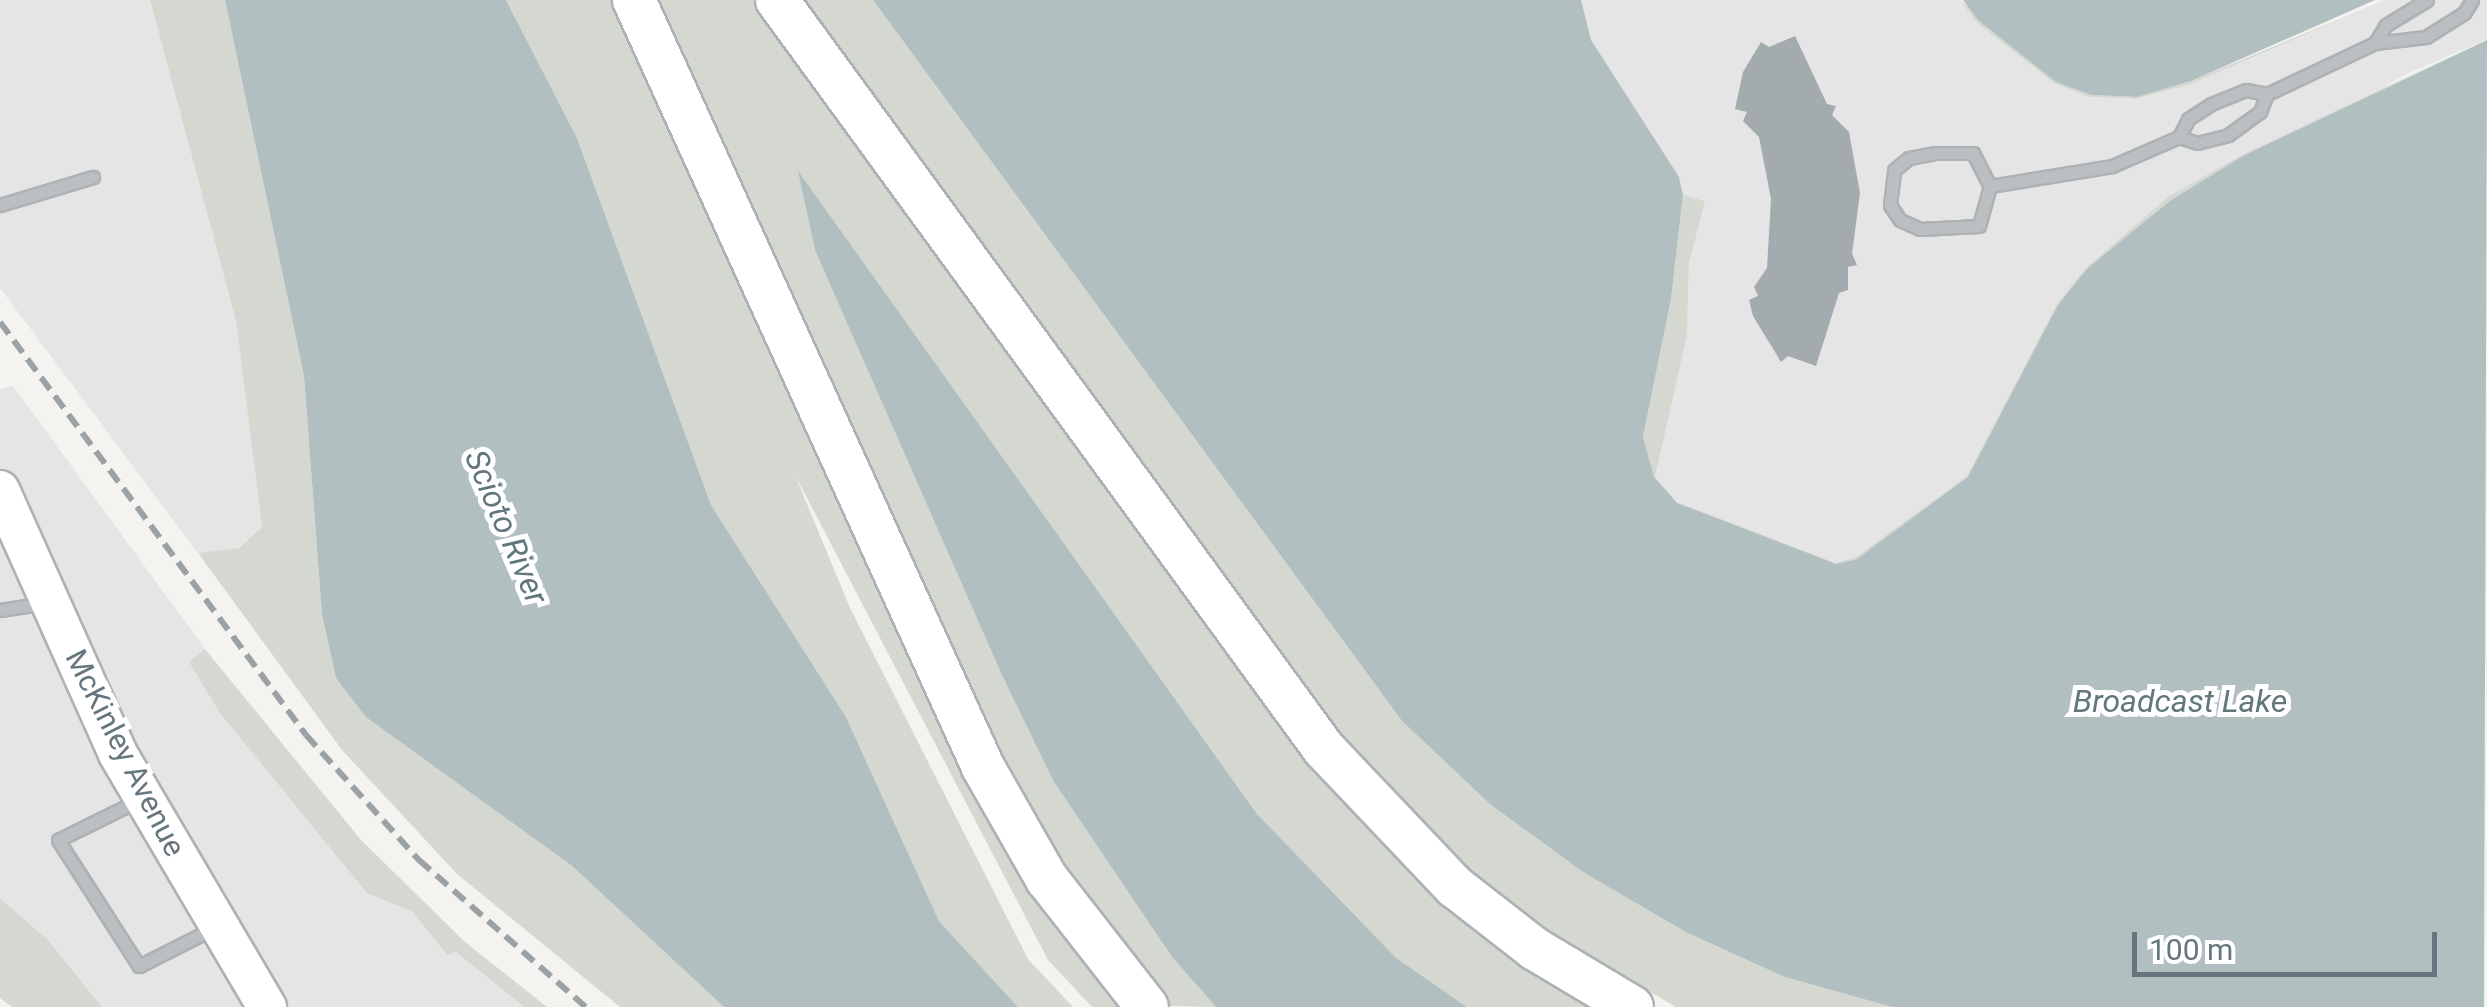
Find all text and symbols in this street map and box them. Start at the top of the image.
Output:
water label: Scioto River [456,444,556,610]
street label: McKinley Avenue [57,644,193,862]
water label: Broadcast Lake [2073,682,2287,720]
scale bar [2137,912,2442,974]
text: 100 m [2149,932,2233,967]

